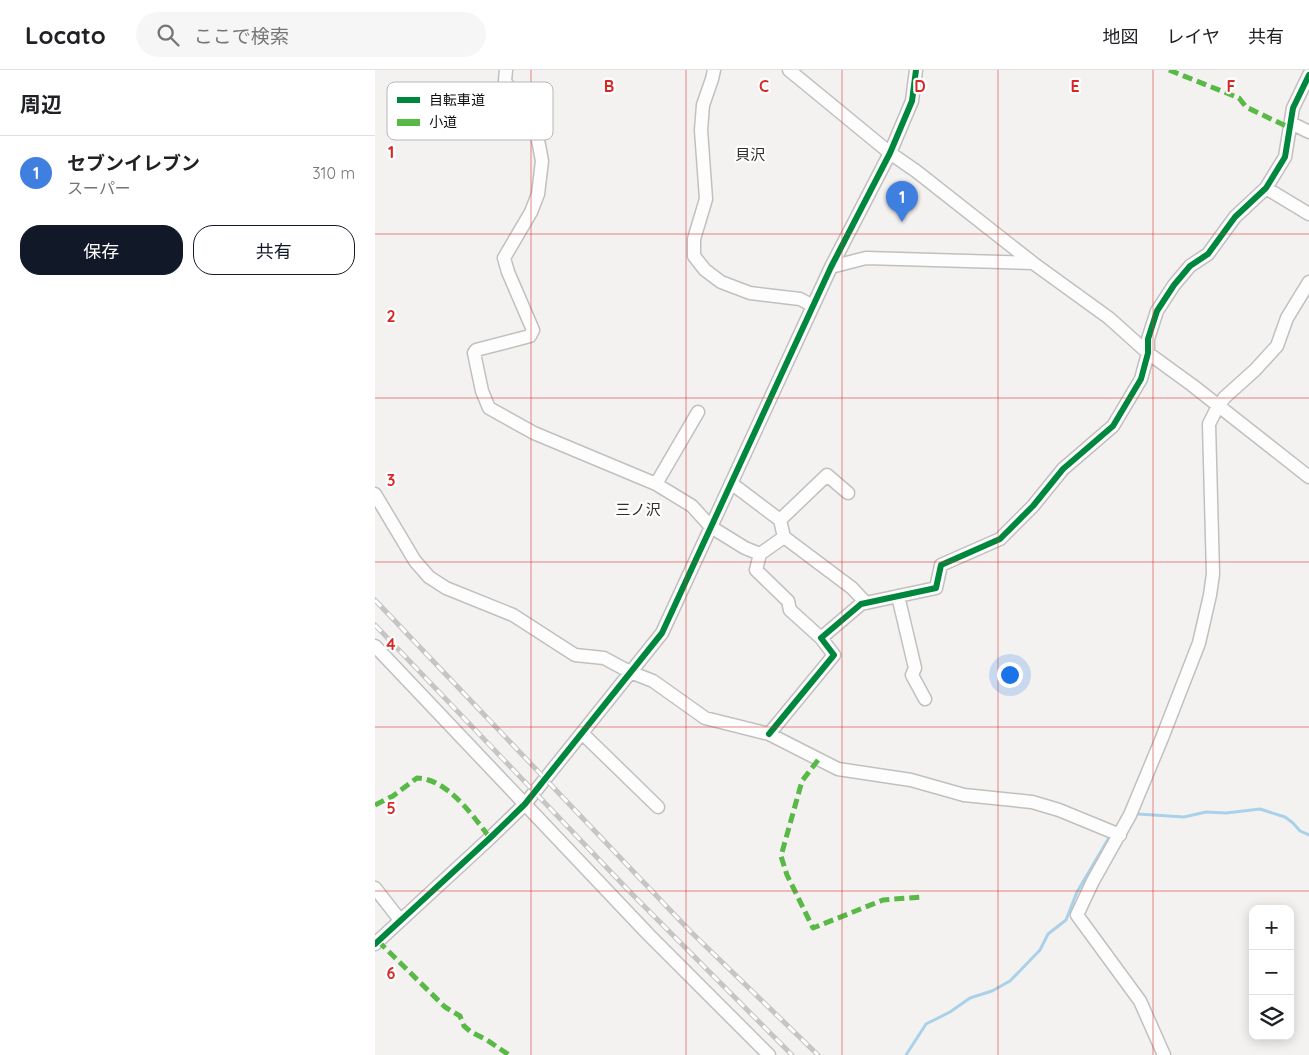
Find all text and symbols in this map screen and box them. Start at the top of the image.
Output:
search box [136,12,486,57]
text: Locato [25,20,106,50]
icon: search [154,21,182,49]
text: ここで検索 [194,24,289,48]
text: 地図 [1103,25,1139,48]
text: レイヤ [1167,25,1220,48]
text: 共有 [1248,25,1284,48]
text: B [604,76,614,96]
text: C [759,76,769,96]
text: D [914,76,926,96]
text: E [1070,76,1080,96]
text: F [1227,76,1236,96]
legend [387,82,553,140]
text: 周辺 [20,91,62,117]
text: 自転車道 [429,91,485,109]
text: 小道 [429,113,457,131]
text: 1 [388,142,394,162]
district label: 貝沢 [735,145,765,164]
text: セブンイレブン [67,151,200,175]
text: 1 [33,163,39,183]
text: 310 m [312,163,355,183]
text: スーパー [67,178,131,198]
pin: 1 [886,181,918,222]
button: 保存 [20,225,183,275]
button: 共有 [193,225,355,275]
text: 2 [386,306,396,326]
text: 3 [387,470,395,490]
district label: 三ノ沢 [615,500,661,519]
text: 4 [386,634,396,654]
your location [997,662,1023,688]
text: 5 [386,798,396,818]
map controls [1249,905,1294,1040]
button: + [1249,905,1294,950]
button: − [1249,950,1294,995]
text: 6 [387,963,396,983]
button: layers [1249,995,1294,1040]

